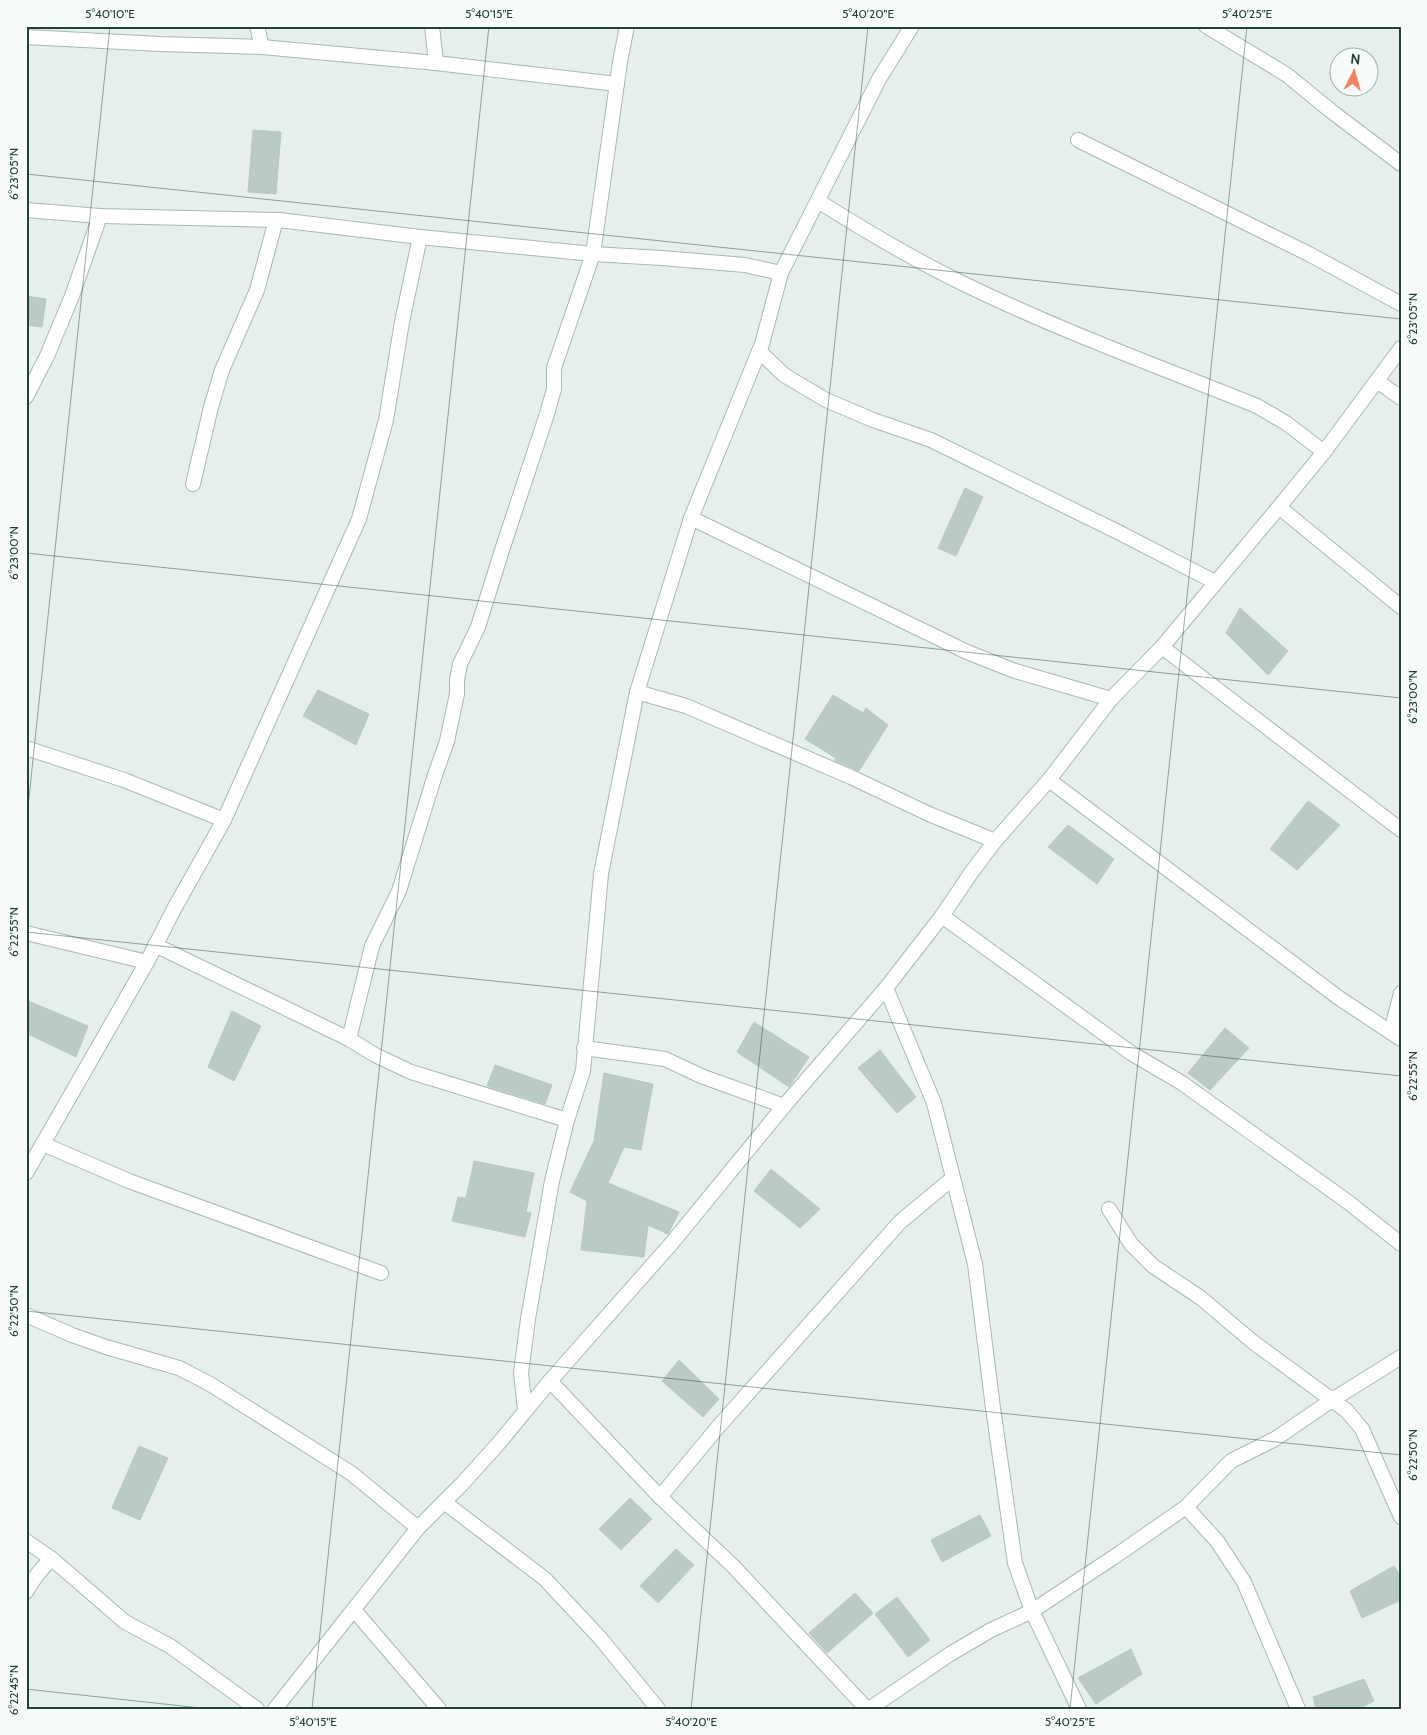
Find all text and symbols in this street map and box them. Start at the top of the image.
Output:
text: 5°40'10"E [85,6,135,21]
text: 5°40'15"E [465,6,513,21]
text: 5°40'20"E [842,6,894,21]
text: 5°40'25"E [1222,6,1273,21]
north arrow [1330,48,1380,98]
text: N [1349,50,1361,69]
text: 6°23'05"N [6,148,21,200]
text: 6°23'05"N [1405,293,1420,345]
text: 6°23'00"N [6,526,21,580]
text: 6°23'00"N [1405,670,1420,724]
text: 6°22'55"N [6,907,21,957]
text: 6°22'55"N [1405,1051,1420,1101]
text: 6°22'50"N [6,1285,21,1337]
text: 6°22'50"N [1405,1429,1420,1481]
text: 6°22'45"N [6,1665,21,1715]
text: 5°40'15"E [289,1714,337,1729]
text: 5°40'20"E [665,1714,717,1729]
text: 5°40'25"E [1045,1714,1096,1729]

